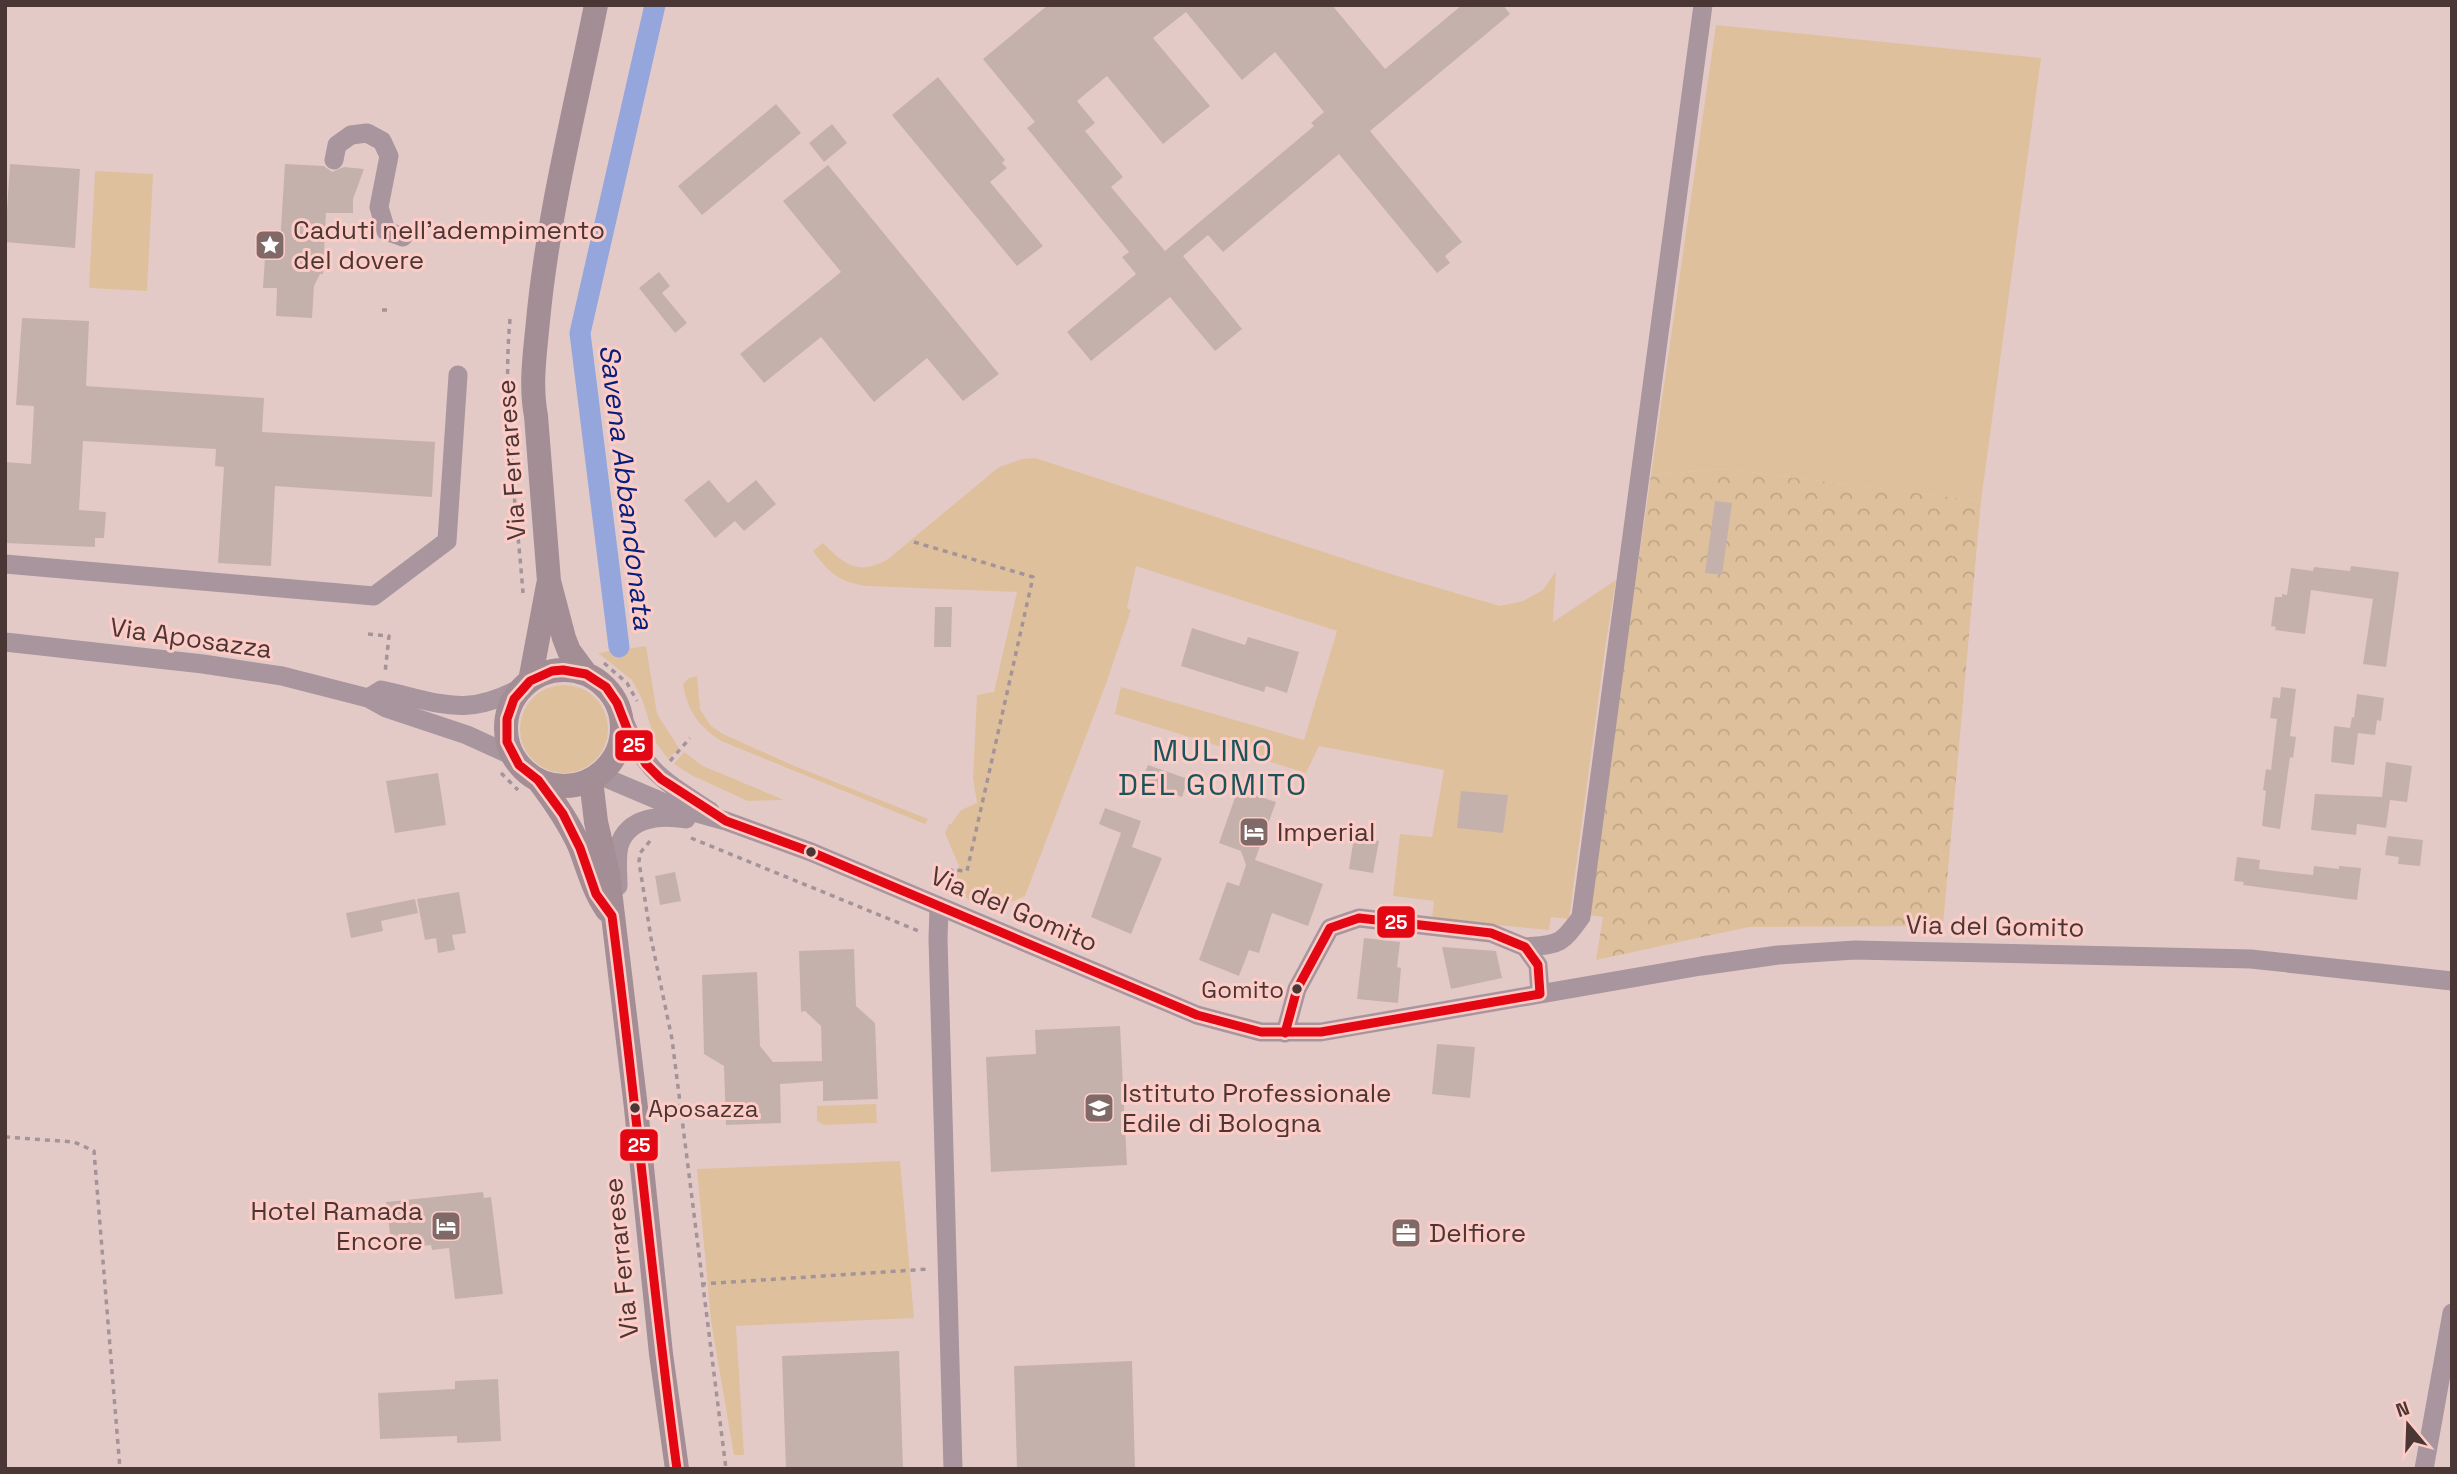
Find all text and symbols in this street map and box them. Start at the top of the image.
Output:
place label: Caduti nell'adempimento del dovere [293,213,605,277]
place icon: Caduti nell'adempimento del dovere [253,228,287,262]
water label: Savena Abbandonata [592,342,662,633]
street label: Via Ferrarese [488,378,534,542]
street label: Via Aposazza [108,610,274,666]
line badge: 25 [614,729,654,762]
district label: MULINO DEL GOMITO [1118,731,1308,804]
text: 25 [623,733,645,758]
hotel icon: Imperial [1237,815,1271,849]
place label: Imperial [1277,815,1375,849]
unlabelled marker [804,845,818,859]
street label: Via del Gomito [925,858,1103,960]
line badge: 25 [1376,905,1416,939]
street label: Via del Gomito [1905,907,2085,945]
text: 25 [1385,910,1407,935]
place label: Gomito [1201,974,1284,1005]
marker: Gomito [1290,982,1304,996]
place label: Istituto Professionale Edile di Bologna [1122,1076,1391,1140]
school or university icon: Istituto Professionale Edile di Bologna [1082,1091,1116,1125]
place label: Aposazza [648,1093,759,1124]
marker: Aposazza [628,1101,642,1115]
line badge: 25 [619,1128,659,1162]
text: 25 [628,1133,650,1158]
street label: Via Ferrarese [596,1176,646,1340]
place label: Hotel Ramada Encore [250,1194,423,1258]
hotel icon: Hotel Ramada Encore [429,1209,463,1243]
office icon: Delfiore [1389,1216,1423,1250]
place label: Delfiore [1429,1216,1526,1250]
north arrow [2373,1390,2443,1460]
text: N [2393,1396,2413,1423]

